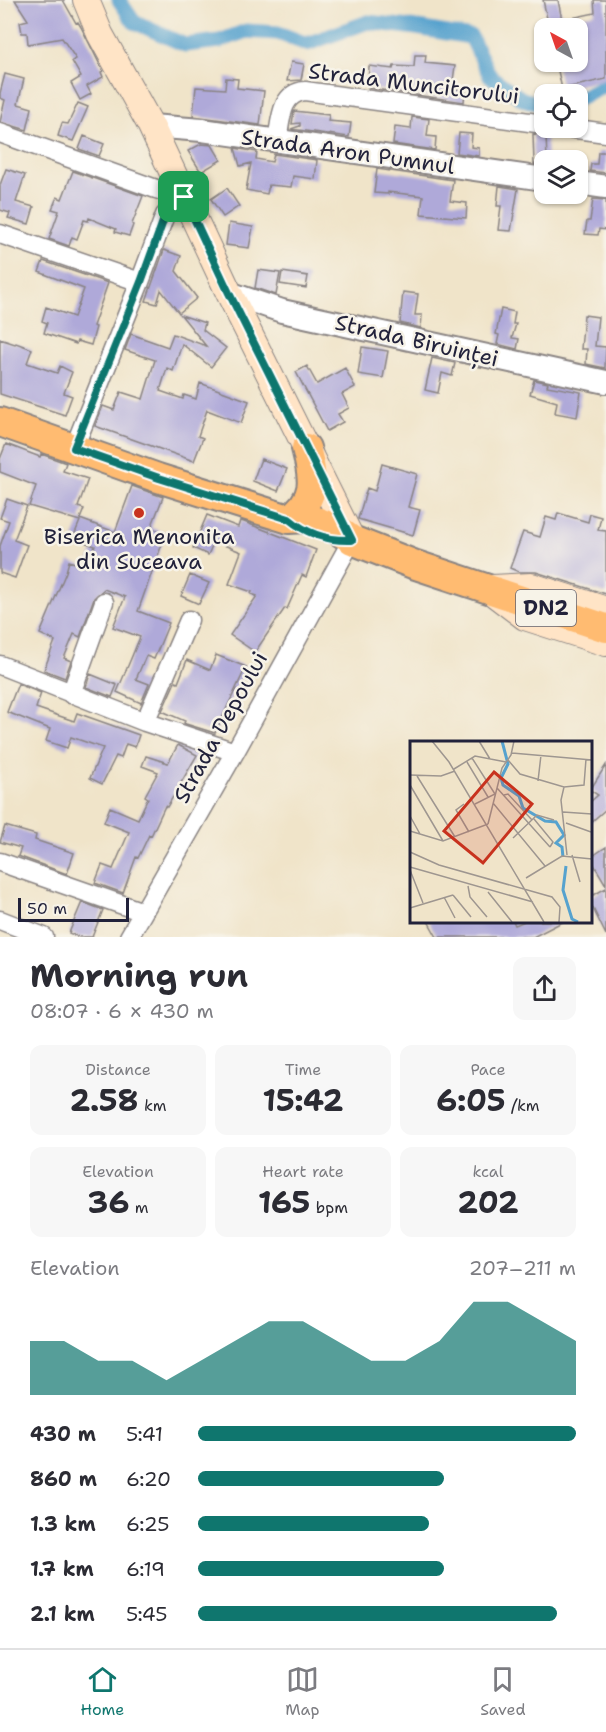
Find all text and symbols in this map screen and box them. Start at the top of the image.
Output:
north arrow [534,18,588,72]
map controls [534,18,588,204]
street label: Strada Muncitorului [307,56,521,111]
button: locate [534,84,588,138]
street label: Strada Aron Pumnul [239,122,457,181]
button: layers [534,150,588,204]
pin [158,171,209,222]
icon: arrive [167,180,200,213]
street label: Strada Biruinței [332,308,501,373]
marker: Biserica Menonita din Suceava [132,506,146,520]
place label: Biserica Menonita din Suceava [44,522,235,576]
road number: DN2 [516,590,576,626]
street label: Strada Depoului [167,646,274,808]
inset map [410,741,591,922]
scale bar [18,895,129,923]
text: 50 m [27,898,67,919]
text: Morning run [30,953,248,998]
button: share [513,957,576,1020]
text: 08:07 · 6 × 430 m [30,998,214,1024]
text: Distance [85,1059,151,1080]
text: Time [285,1059,321,1080]
text: Pace [470,1059,506,1080]
text: 2.58 [69,1080,138,1121]
text: 15:42 [263,1080,343,1121]
text: 6:05 [436,1080,506,1121]
text: km [138,1095,167,1116]
text: /km [506,1095,540,1116]
text: Elevation [82,1161,154,1182]
text: Heart rate [262,1161,344,1182]
text: kcal [472,1161,504,1182]
text: 36 [87,1182,129,1223]
text: 165 [258,1182,310,1223]
text: 202 [457,1182,519,1223]
text: m [129,1197,149,1218]
text: bpm [310,1197,348,1218]
text: Elevation [30,1255,120,1281]
text: 207–211 m [469,1255,576,1281]
text: 430 m [30,1421,96,1447]
text: 5:41 [126,1421,163,1447]
text: 860 m [30,1466,97,1492]
text: 6:20 [126,1466,171,1492]
text: 1.3 km [30,1511,96,1537]
text: 6:25 [126,1511,170,1537]
text: 1.7 km [30,1556,94,1582]
text: 6:19 [126,1556,165,1582]
text: 2.1 km [30,1601,95,1627]
text: 5:45 [126,1601,167,1627]
tab: Home [80,1663,124,1720]
tab: Map [285,1663,319,1720]
tab: Saved [480,1663,526,1720]

